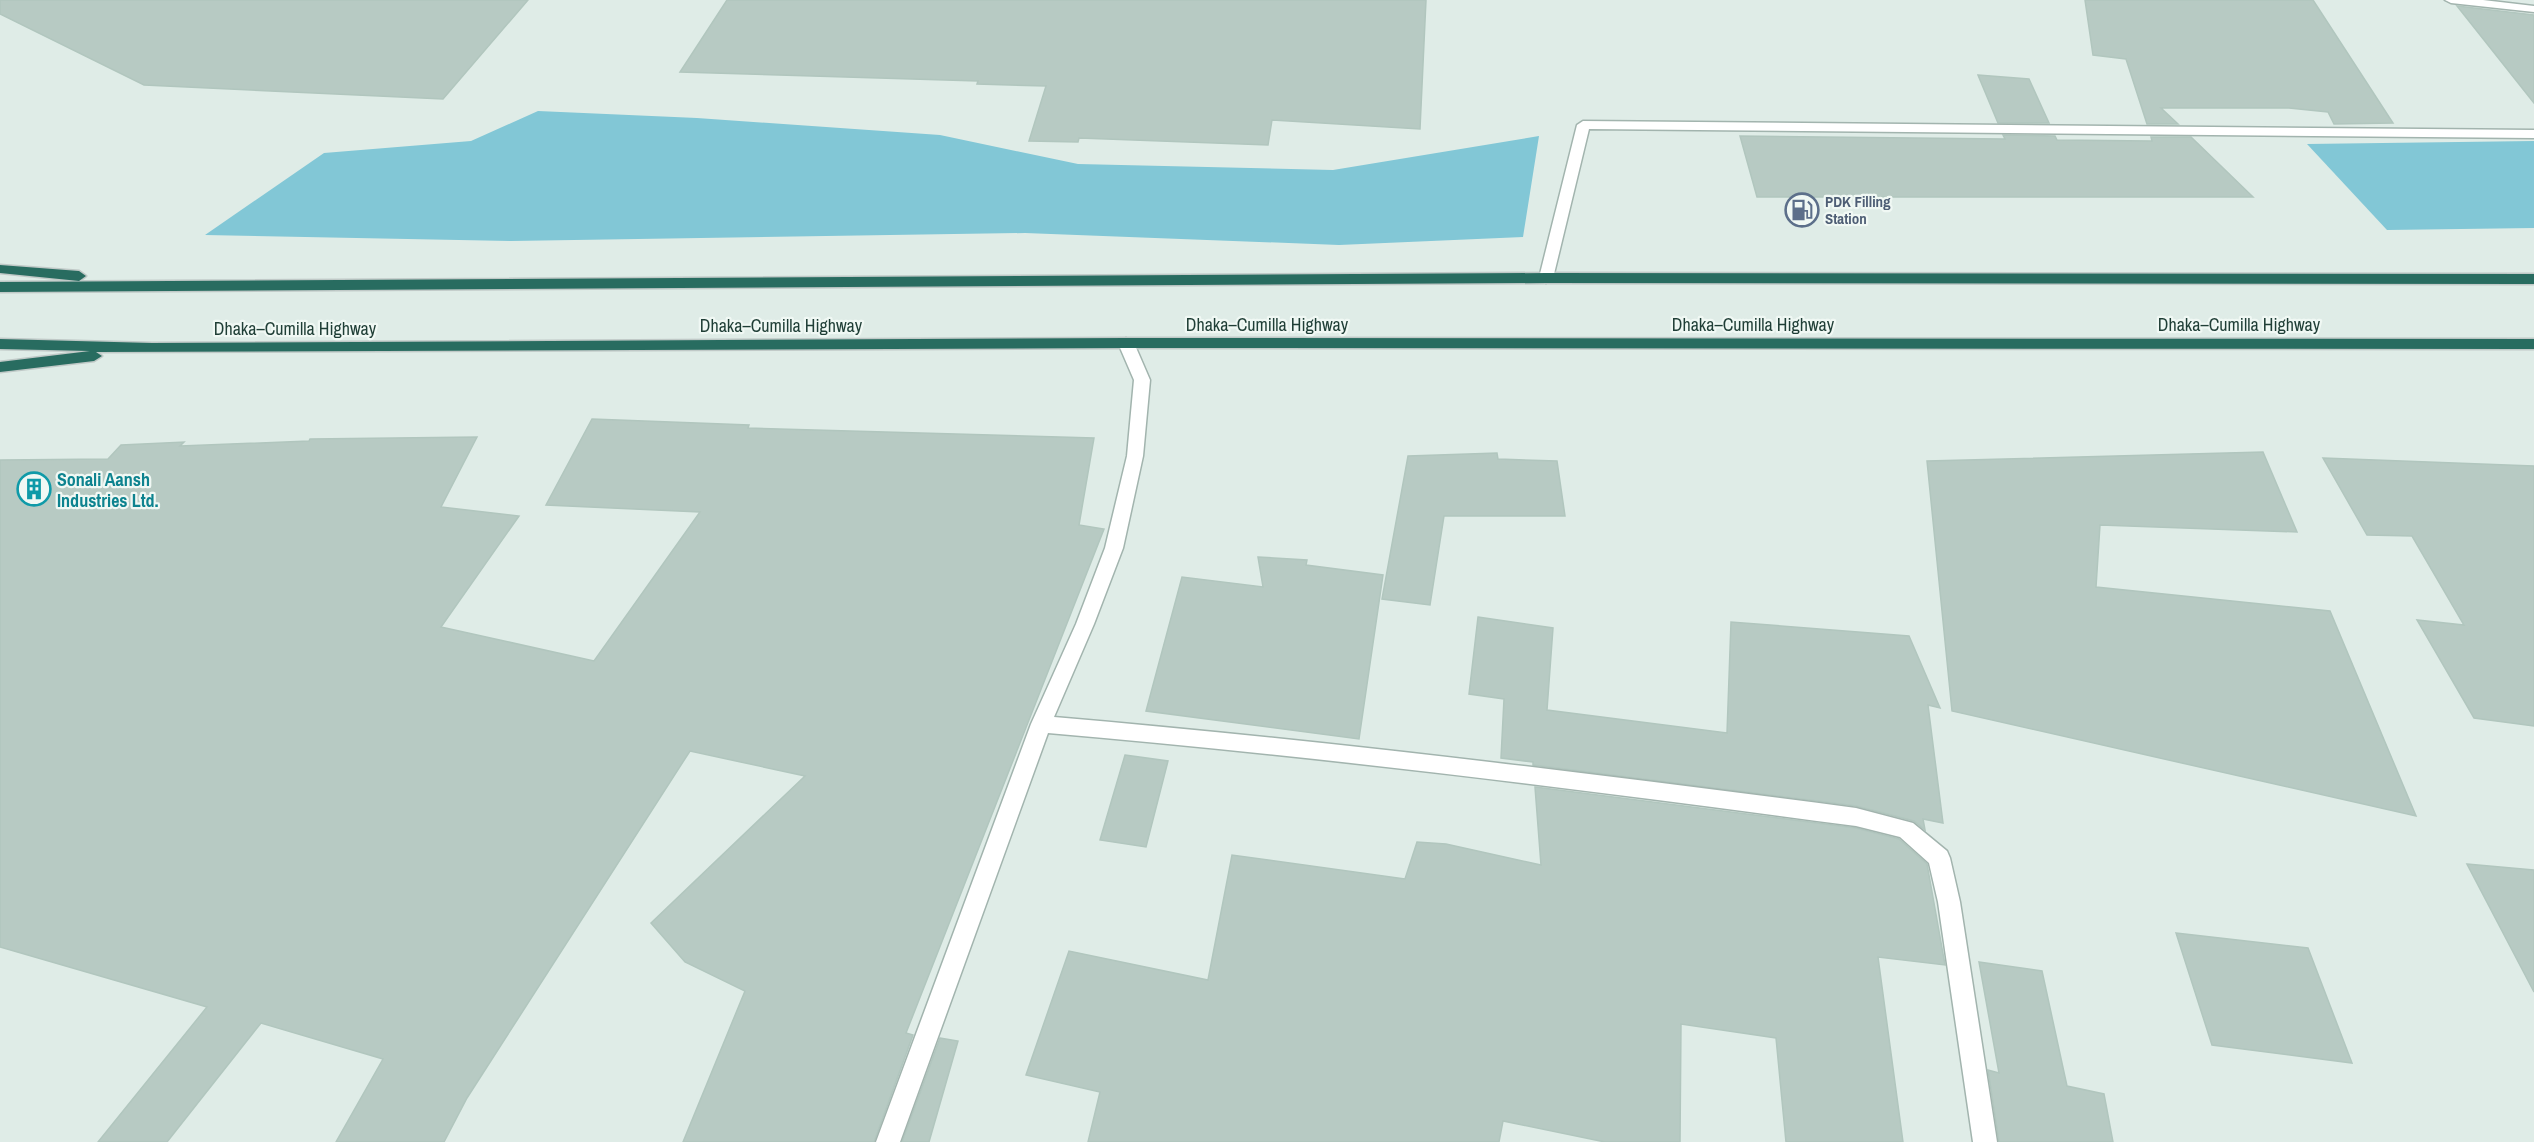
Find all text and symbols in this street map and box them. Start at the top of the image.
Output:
place label: PDK Filling Station [1825,191,1891,229]
fuel station icon: PDK Filling Station [1784,192,1820,228]
street label: Dhaka–Cumilla Highway [1186,312,1349,337]
street label: Dhaka–Cumilla Highway [1672,312,1835,337]
street label: Dhaka–Cumilla Highway [2158,312,2321,337]
street label: Dhaka–Cumilla Highway [700,313,863,338]
street label: Dhaka–Cumilla Highway [214,316,377,341]
place label: Sonali Aansh Industries Ltd. [57,467,159,513]
building icon: Sonali Aansh Industries Ltd. [16,471,52,507]

